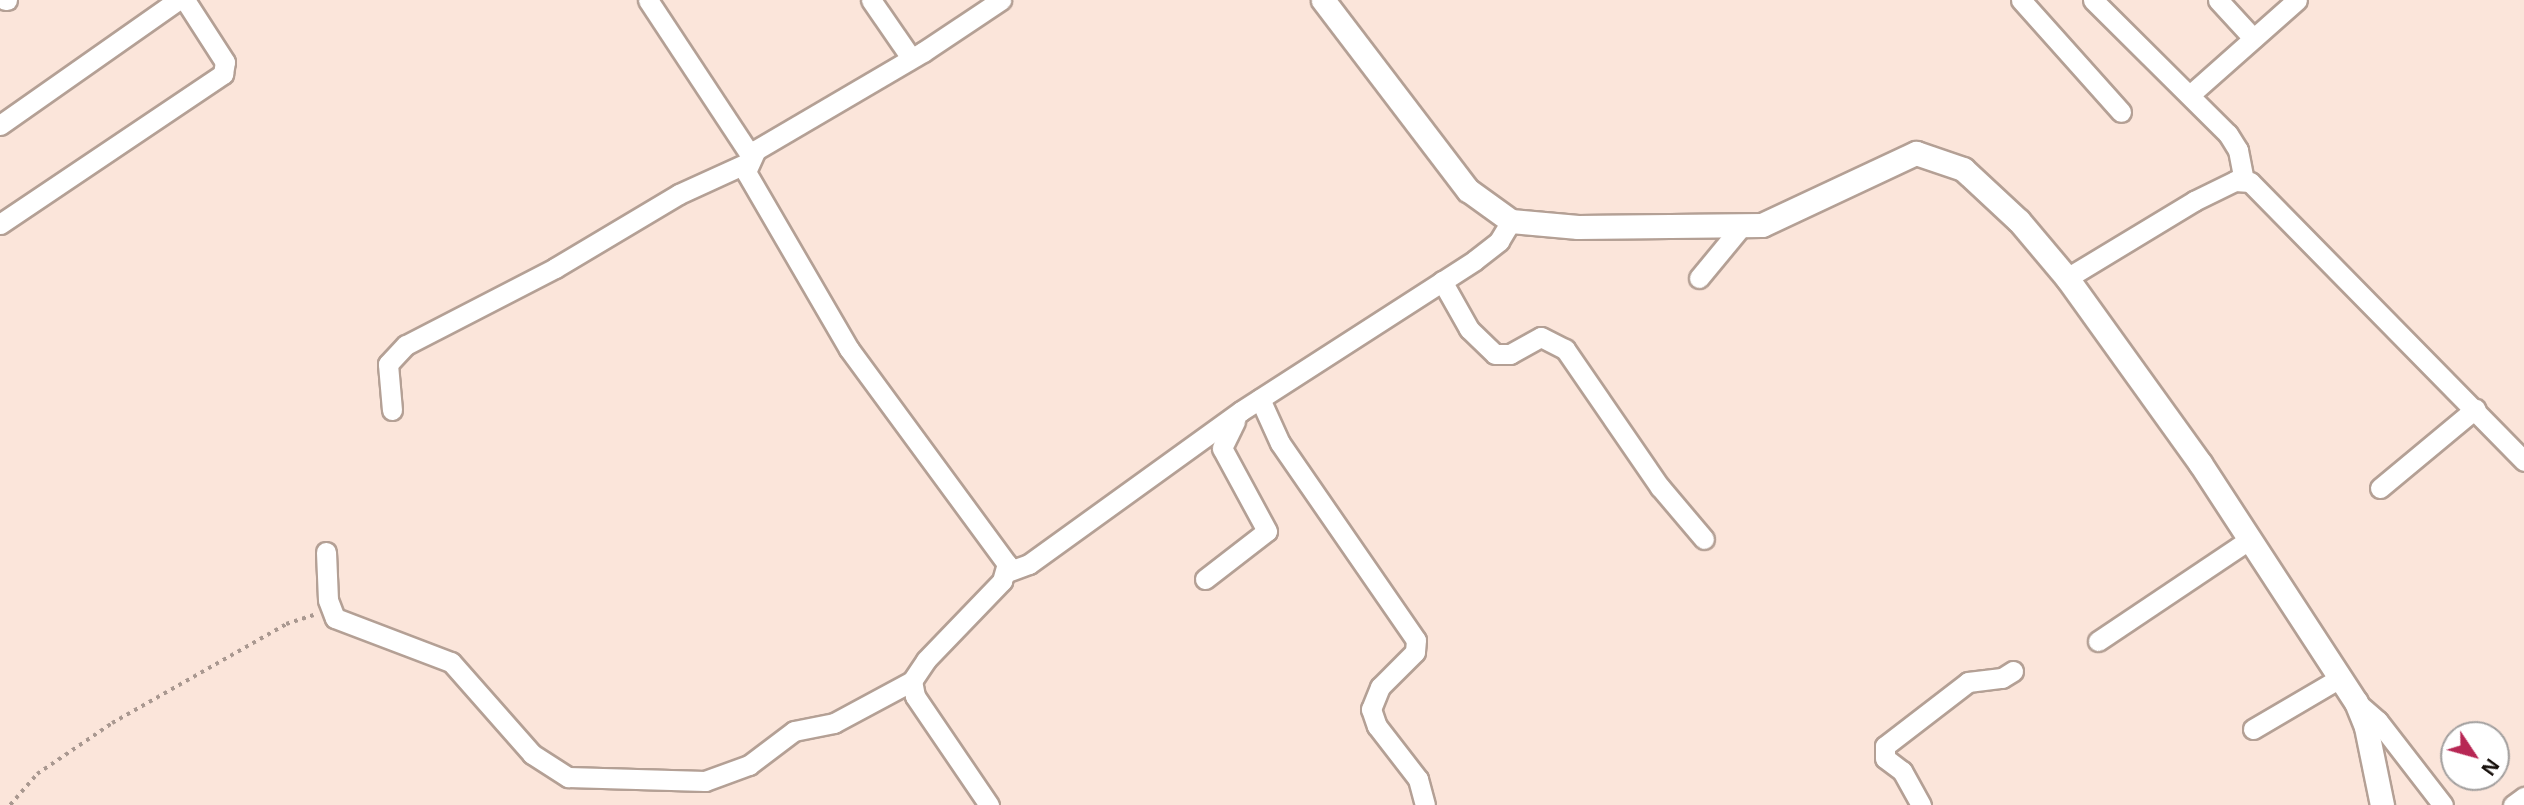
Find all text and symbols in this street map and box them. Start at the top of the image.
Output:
north arrow [2440,721,2510,791]
text: N [2475,753,2505,781]

